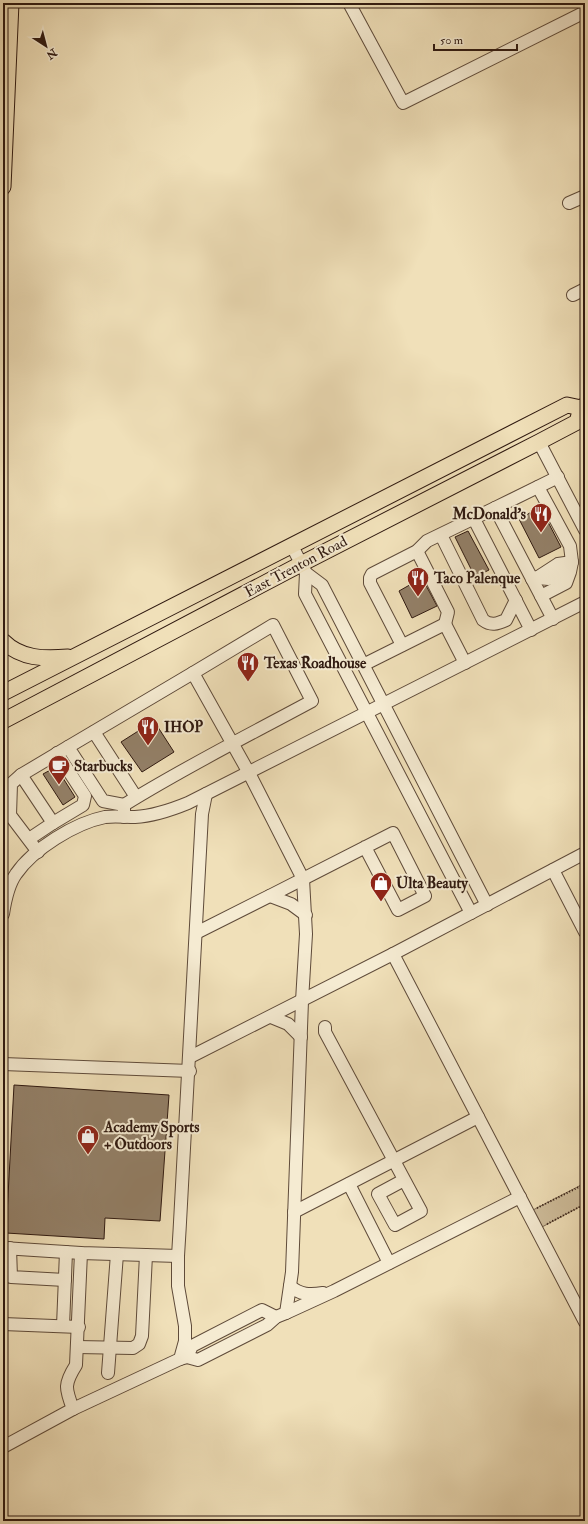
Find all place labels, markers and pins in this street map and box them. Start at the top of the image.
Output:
restaurant icon: McDonald's [528,501,554,534]
place label: McDonald's [452,505,526,524]
restaurant icon: Taco Palenque [405,565,431,598]
place label: Taco Palenque [433,569,521,589]
restaurant icon: Texas Roadhouse [235,650,261,683]
place label: Texas Roadhouse [263,654,367,673]
restaurant icon: IHOP [135,714,161,747]
place label: IHOP [164,718,203,737]
cafe icon: Starbucks [46,753,72,786]
place label: Starbucks [74,757,132,776]
shop icon: Ulta Beauty [368,870,394,903]
place label: Ulta Beauty [396,874,469,894]
place label: Academy Sports + Outdoors [103,1118,199,1154]
shop icon: Academy Sports + Outdoors [75,1123,101,1156]

